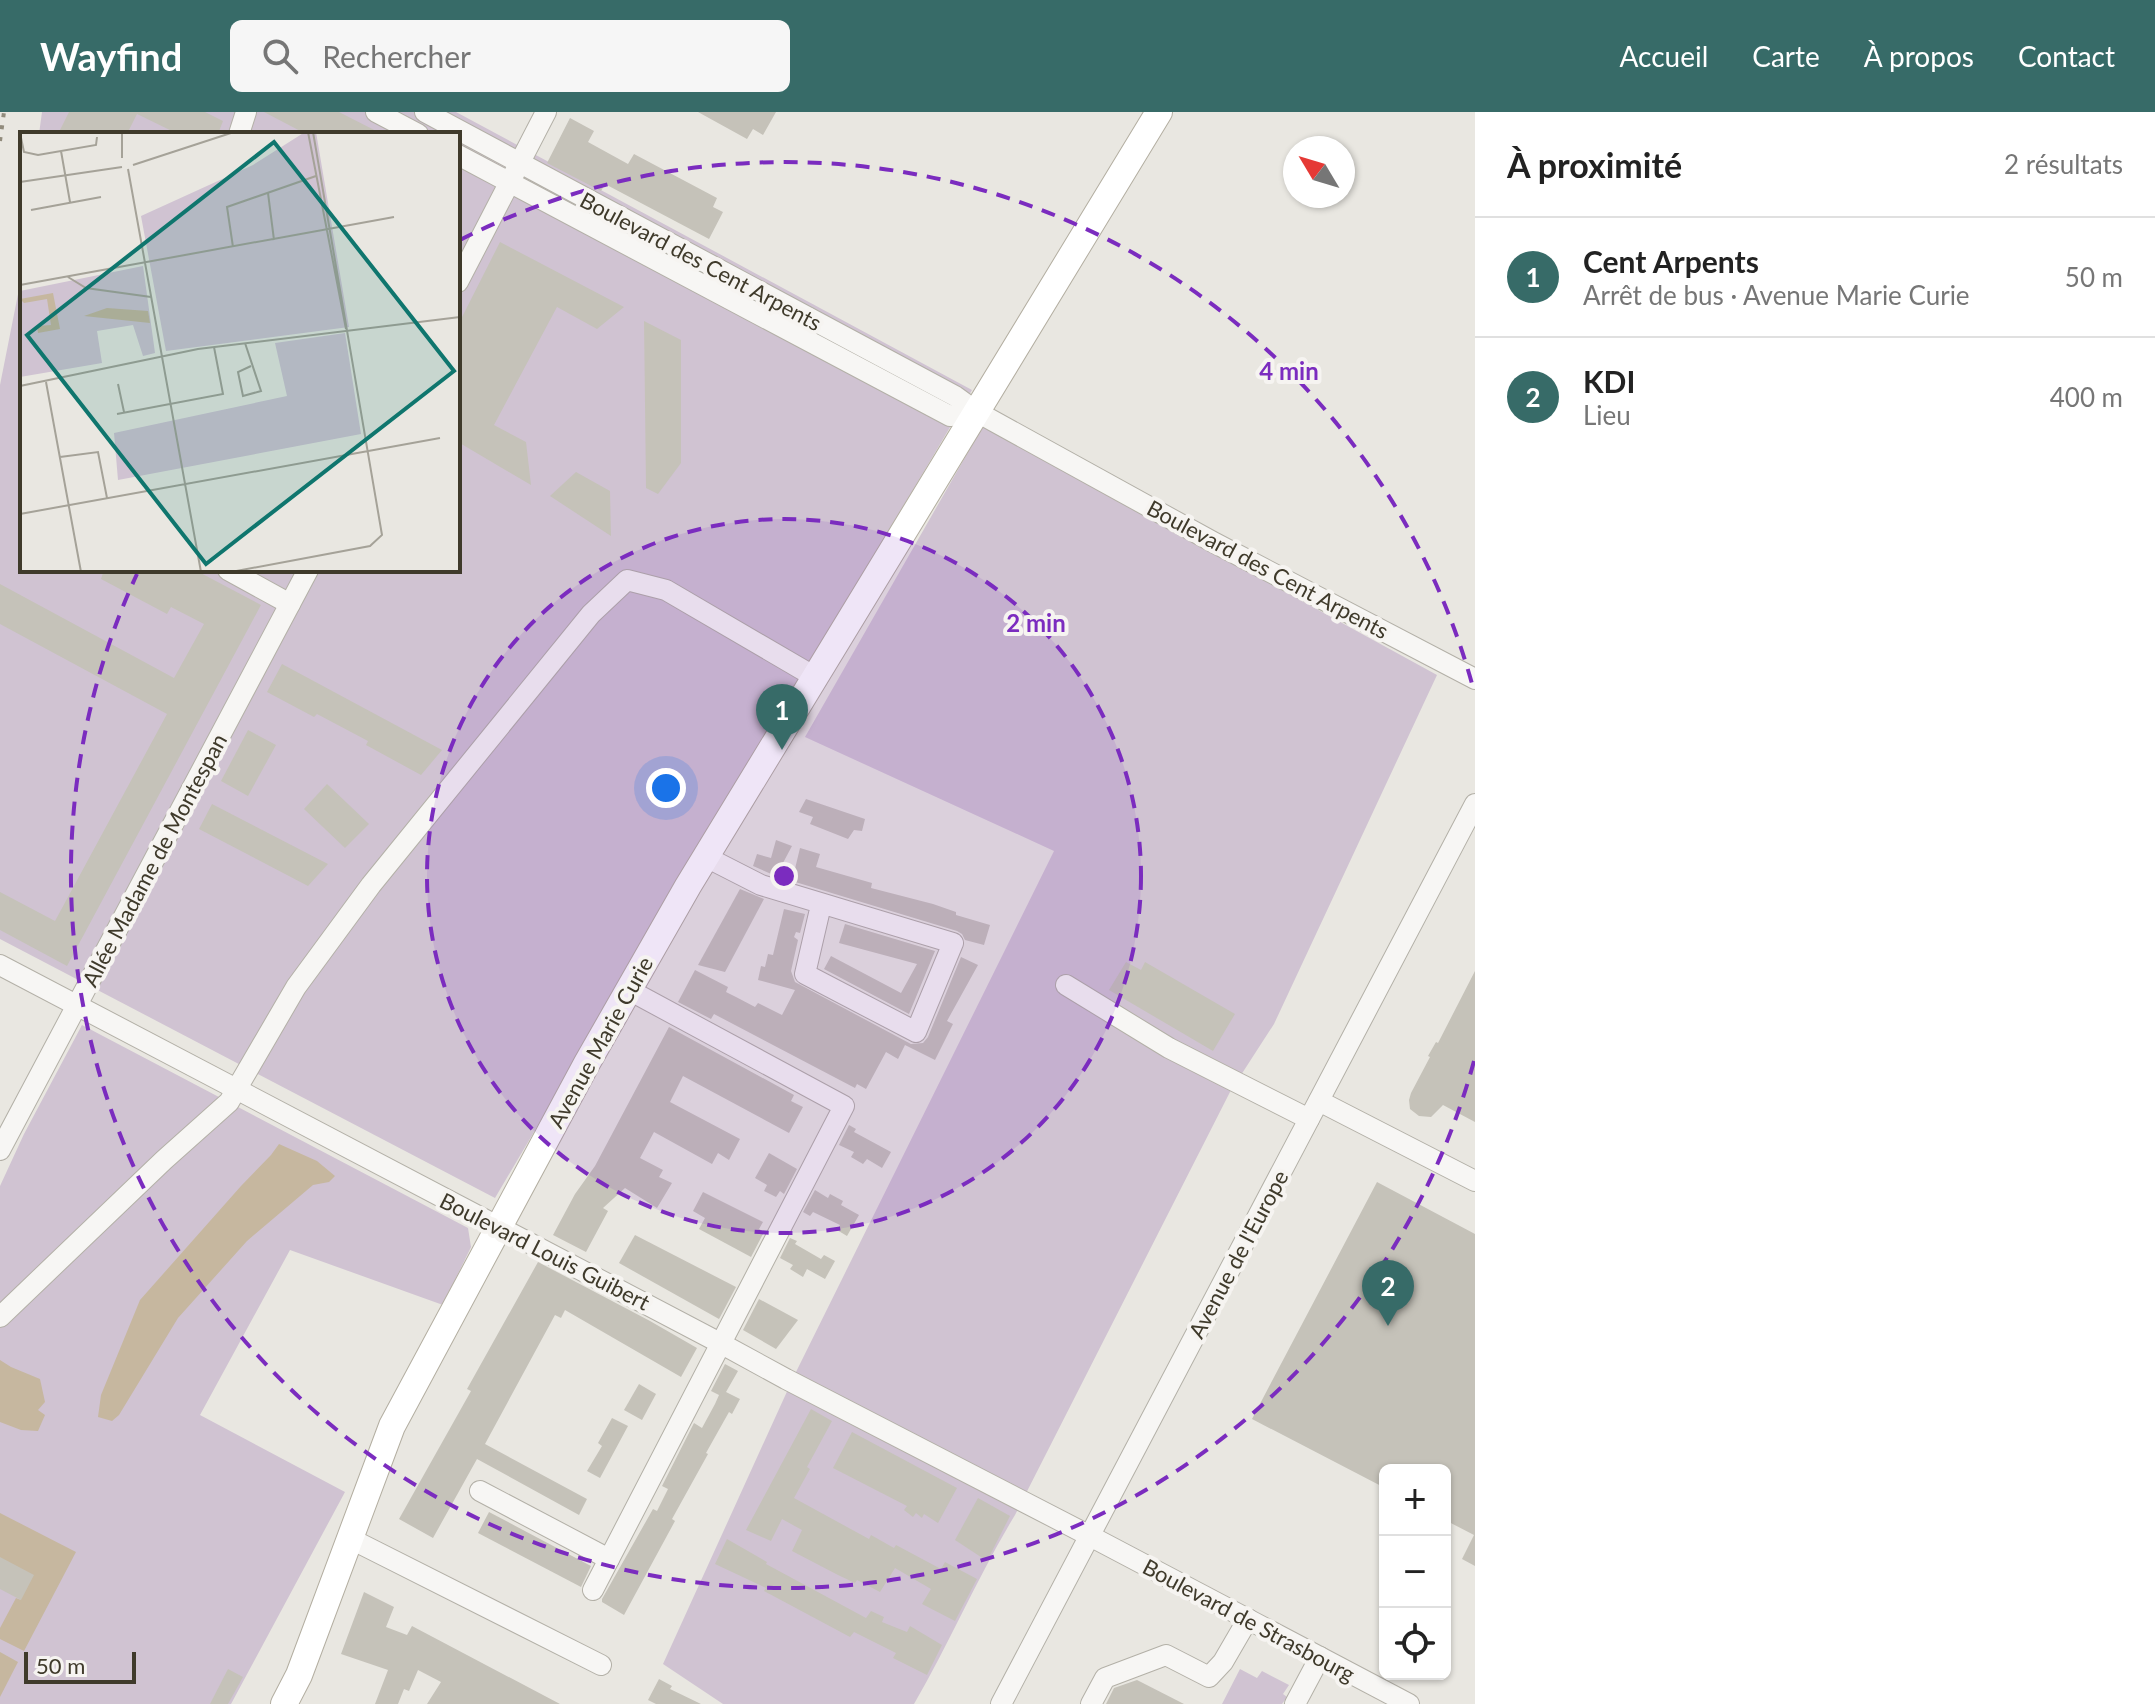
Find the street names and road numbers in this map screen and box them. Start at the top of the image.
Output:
street label: Boulevard des Cent Arpents [576,186,826,336]
street label: Boulevard des Cent Arpents [1143,494,1393,644]
street label: Allée Madame de Montespan [76,729,232,991]
street label: Avenue Marie Curie [542,952,658,1132]
street label: Avenue de l'Europe [1182,1165,1294,1343]
street label: Boulevard Louis Guibert [436,1186,655,1316]
street label: Boulevard de Strasbourg [1138,1553,1360,1687]

